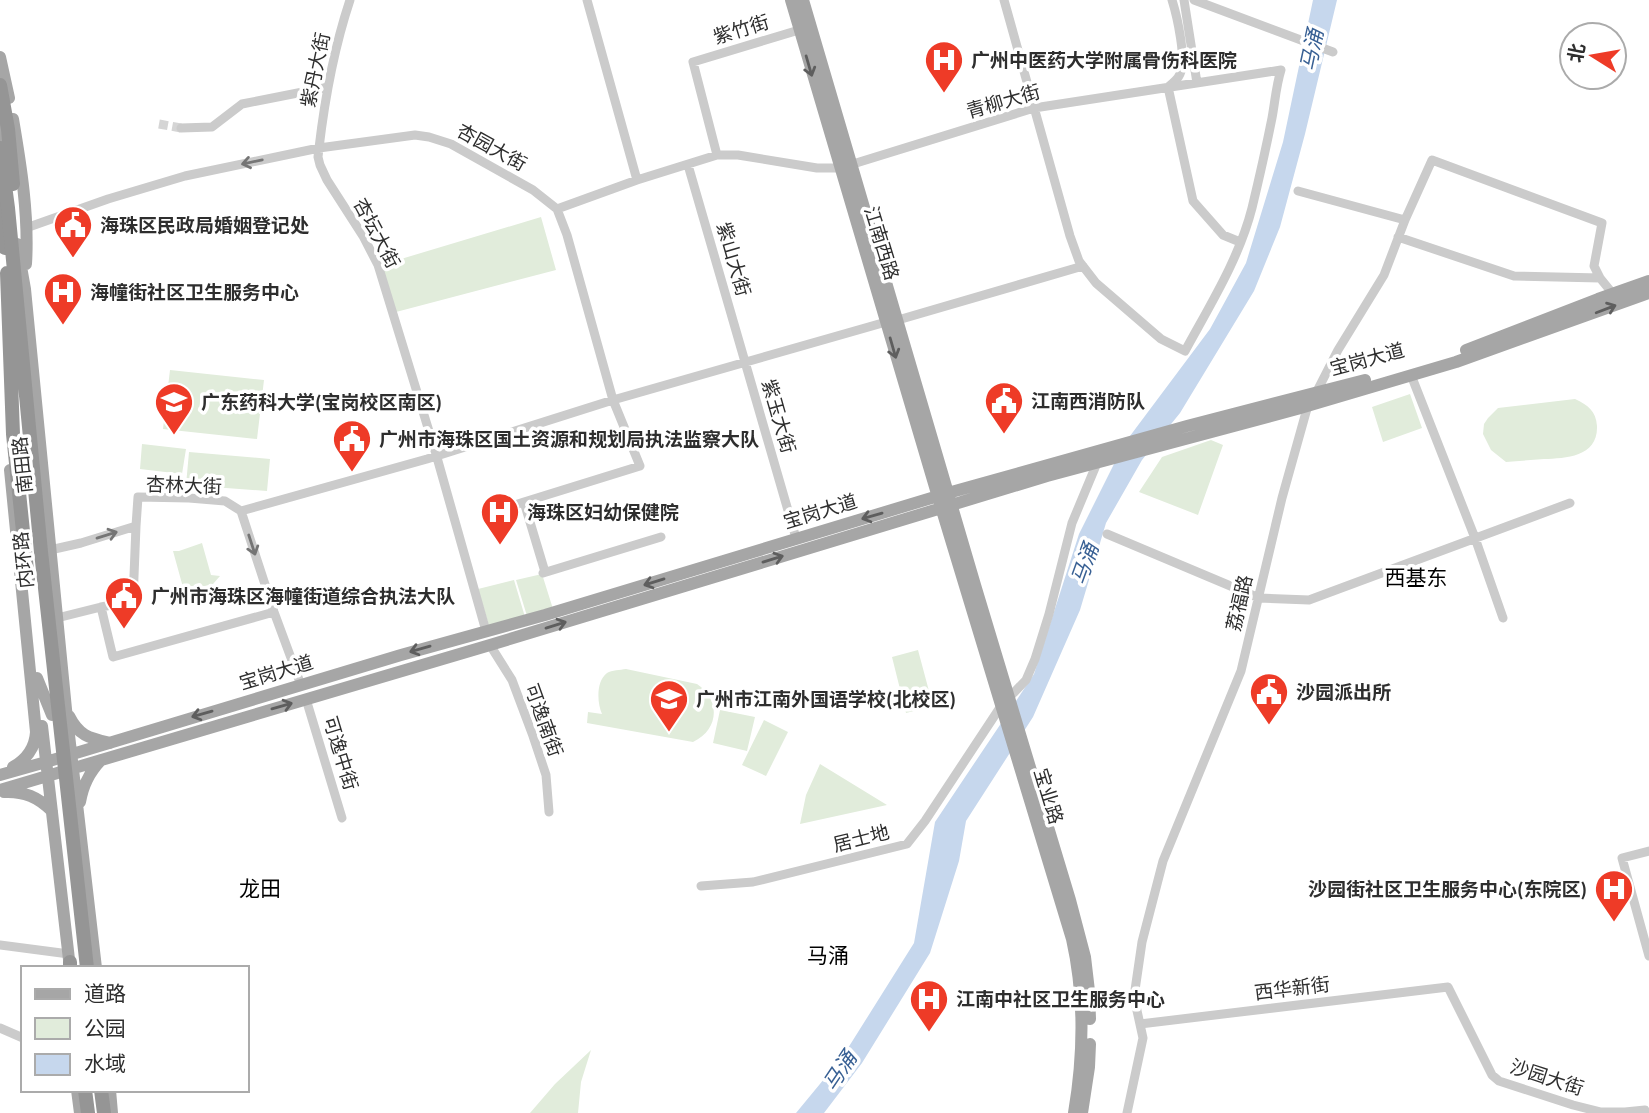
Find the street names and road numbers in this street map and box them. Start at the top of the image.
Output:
street label: 紫竹街 [710,9,773,52]
street label: 紫丹大街 [295,30,338,110]
street label: 青柳大街 [963,79,1044,126]
street label: 杏园大街 [451,118,531,179]
street label: 杏坛大街 [346,194,405,274]
street label: 江南西路 [857,203,905,284]
street label: 紫山大街 [709,219,756,300]
street label: 宝岗大道 [1327,338,1408,383]
street label: 紫玉大街 [754,376,801,457]
street label: 南田路 [7,435,40,495]
street label: 杏林大街 [145,472,222,501]
street label: 宝岗大道 [780,488,861,536]
street label: 内环路 [8,530,41,590]
street label: 荔福路 [1221,573,1260,634]
street label: 宝岗大道 [236,649,317,697]
street label: 可逸南街 [517,680,568,761]
street label: 可逸中街 [316,713,364,794]
street label: 宝业路 [1026,765,1069,828]
street label: 居士地 [830,819,892,859]
street label: 西华新街 [1253,971,1332,1008]
street label: 沙园大街 [1506,1054,1587,1103]

